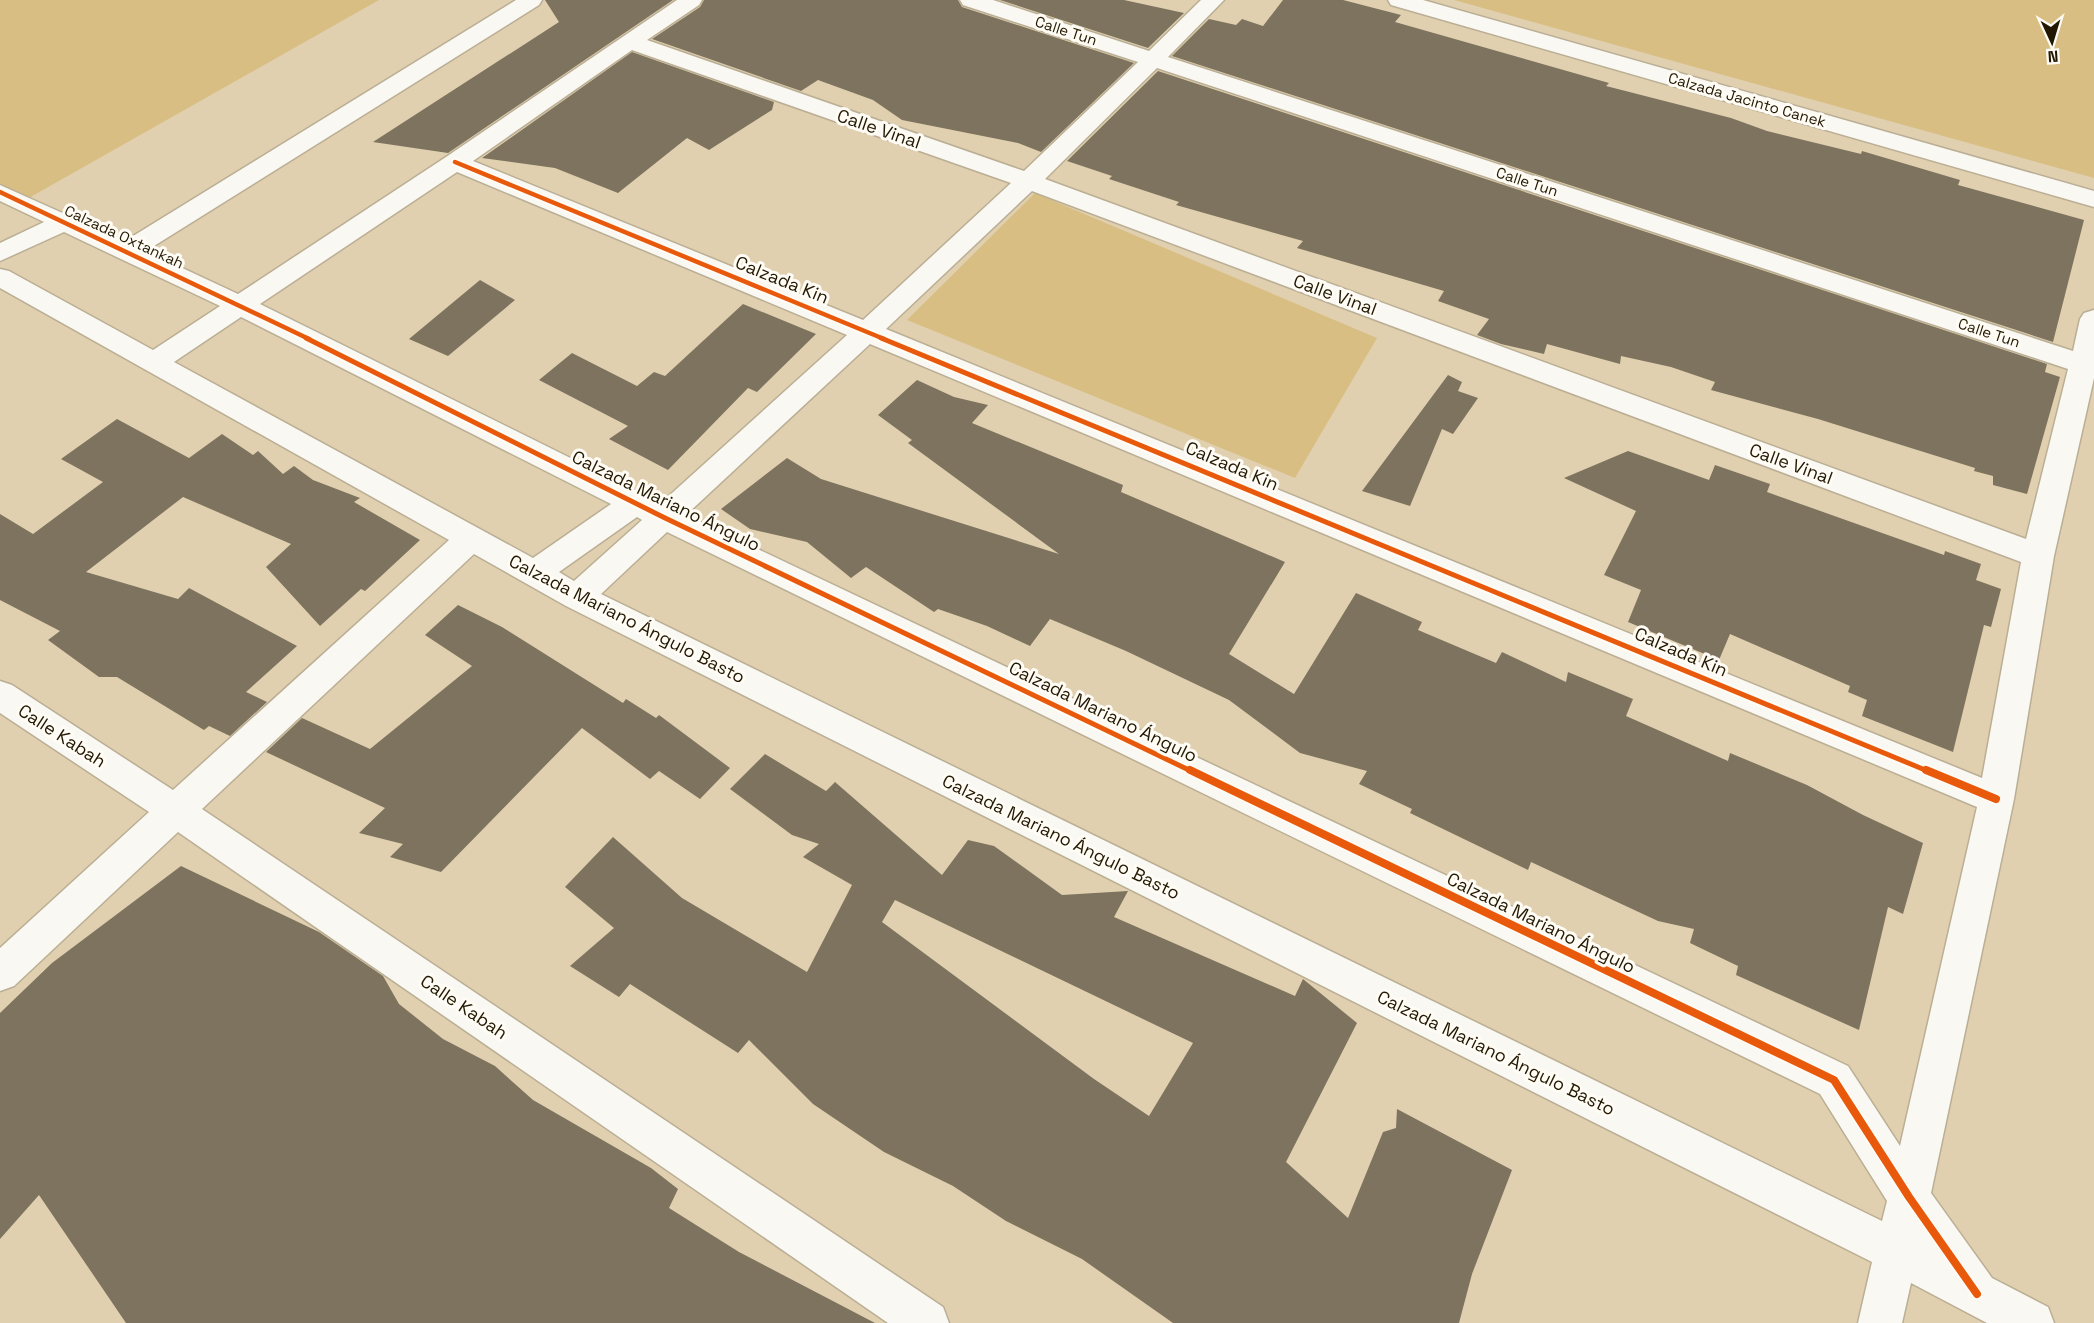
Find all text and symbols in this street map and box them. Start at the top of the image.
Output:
street label: Calle Tun [1033,12,1100,49]
north arrow [2022,12,2082,72]
text: N [2047,46,2059,67]
street label: Calzada Jacinto Canek [1666,68,1828,131]
street label: Calle Vinal [834,103,924,154]
street label: Calle Tun [1494,163,1561,200]
street label: Calzada Oxtankah [61,201,187,273]
street label: Calzada Kin [732,250,832,309]
street label: Calle Vinal [1290,269,1380,320]
street label: Calle Tun [1956,314,2023,351]
street label: Calzada Kin [1182,436,1282,495]
street label: Calle Vinal [1746,438,1836,489]
street label: Calzada Mariano Ángulo [568,445,764,556]
street label: Calzada Mariano Ángulo Basto [505,549,749,688]
street label: Calzada Kin [1631,622,1731,681]
street label: Calzada Mariano Ángulo [1005,656,1201,767]
street label: Calle Kabah [14,699,111,773]
street label: Calzada Mariano Ángulo Basto [938,769,1184,904]
street label: Calzada Mariano Ángulo [1443,867,1639,978]
street label: Calle Kabah [416,969,512,1044]
street label: Calzada Mariano Ángulo Basto [1373,985,1619,1120]

